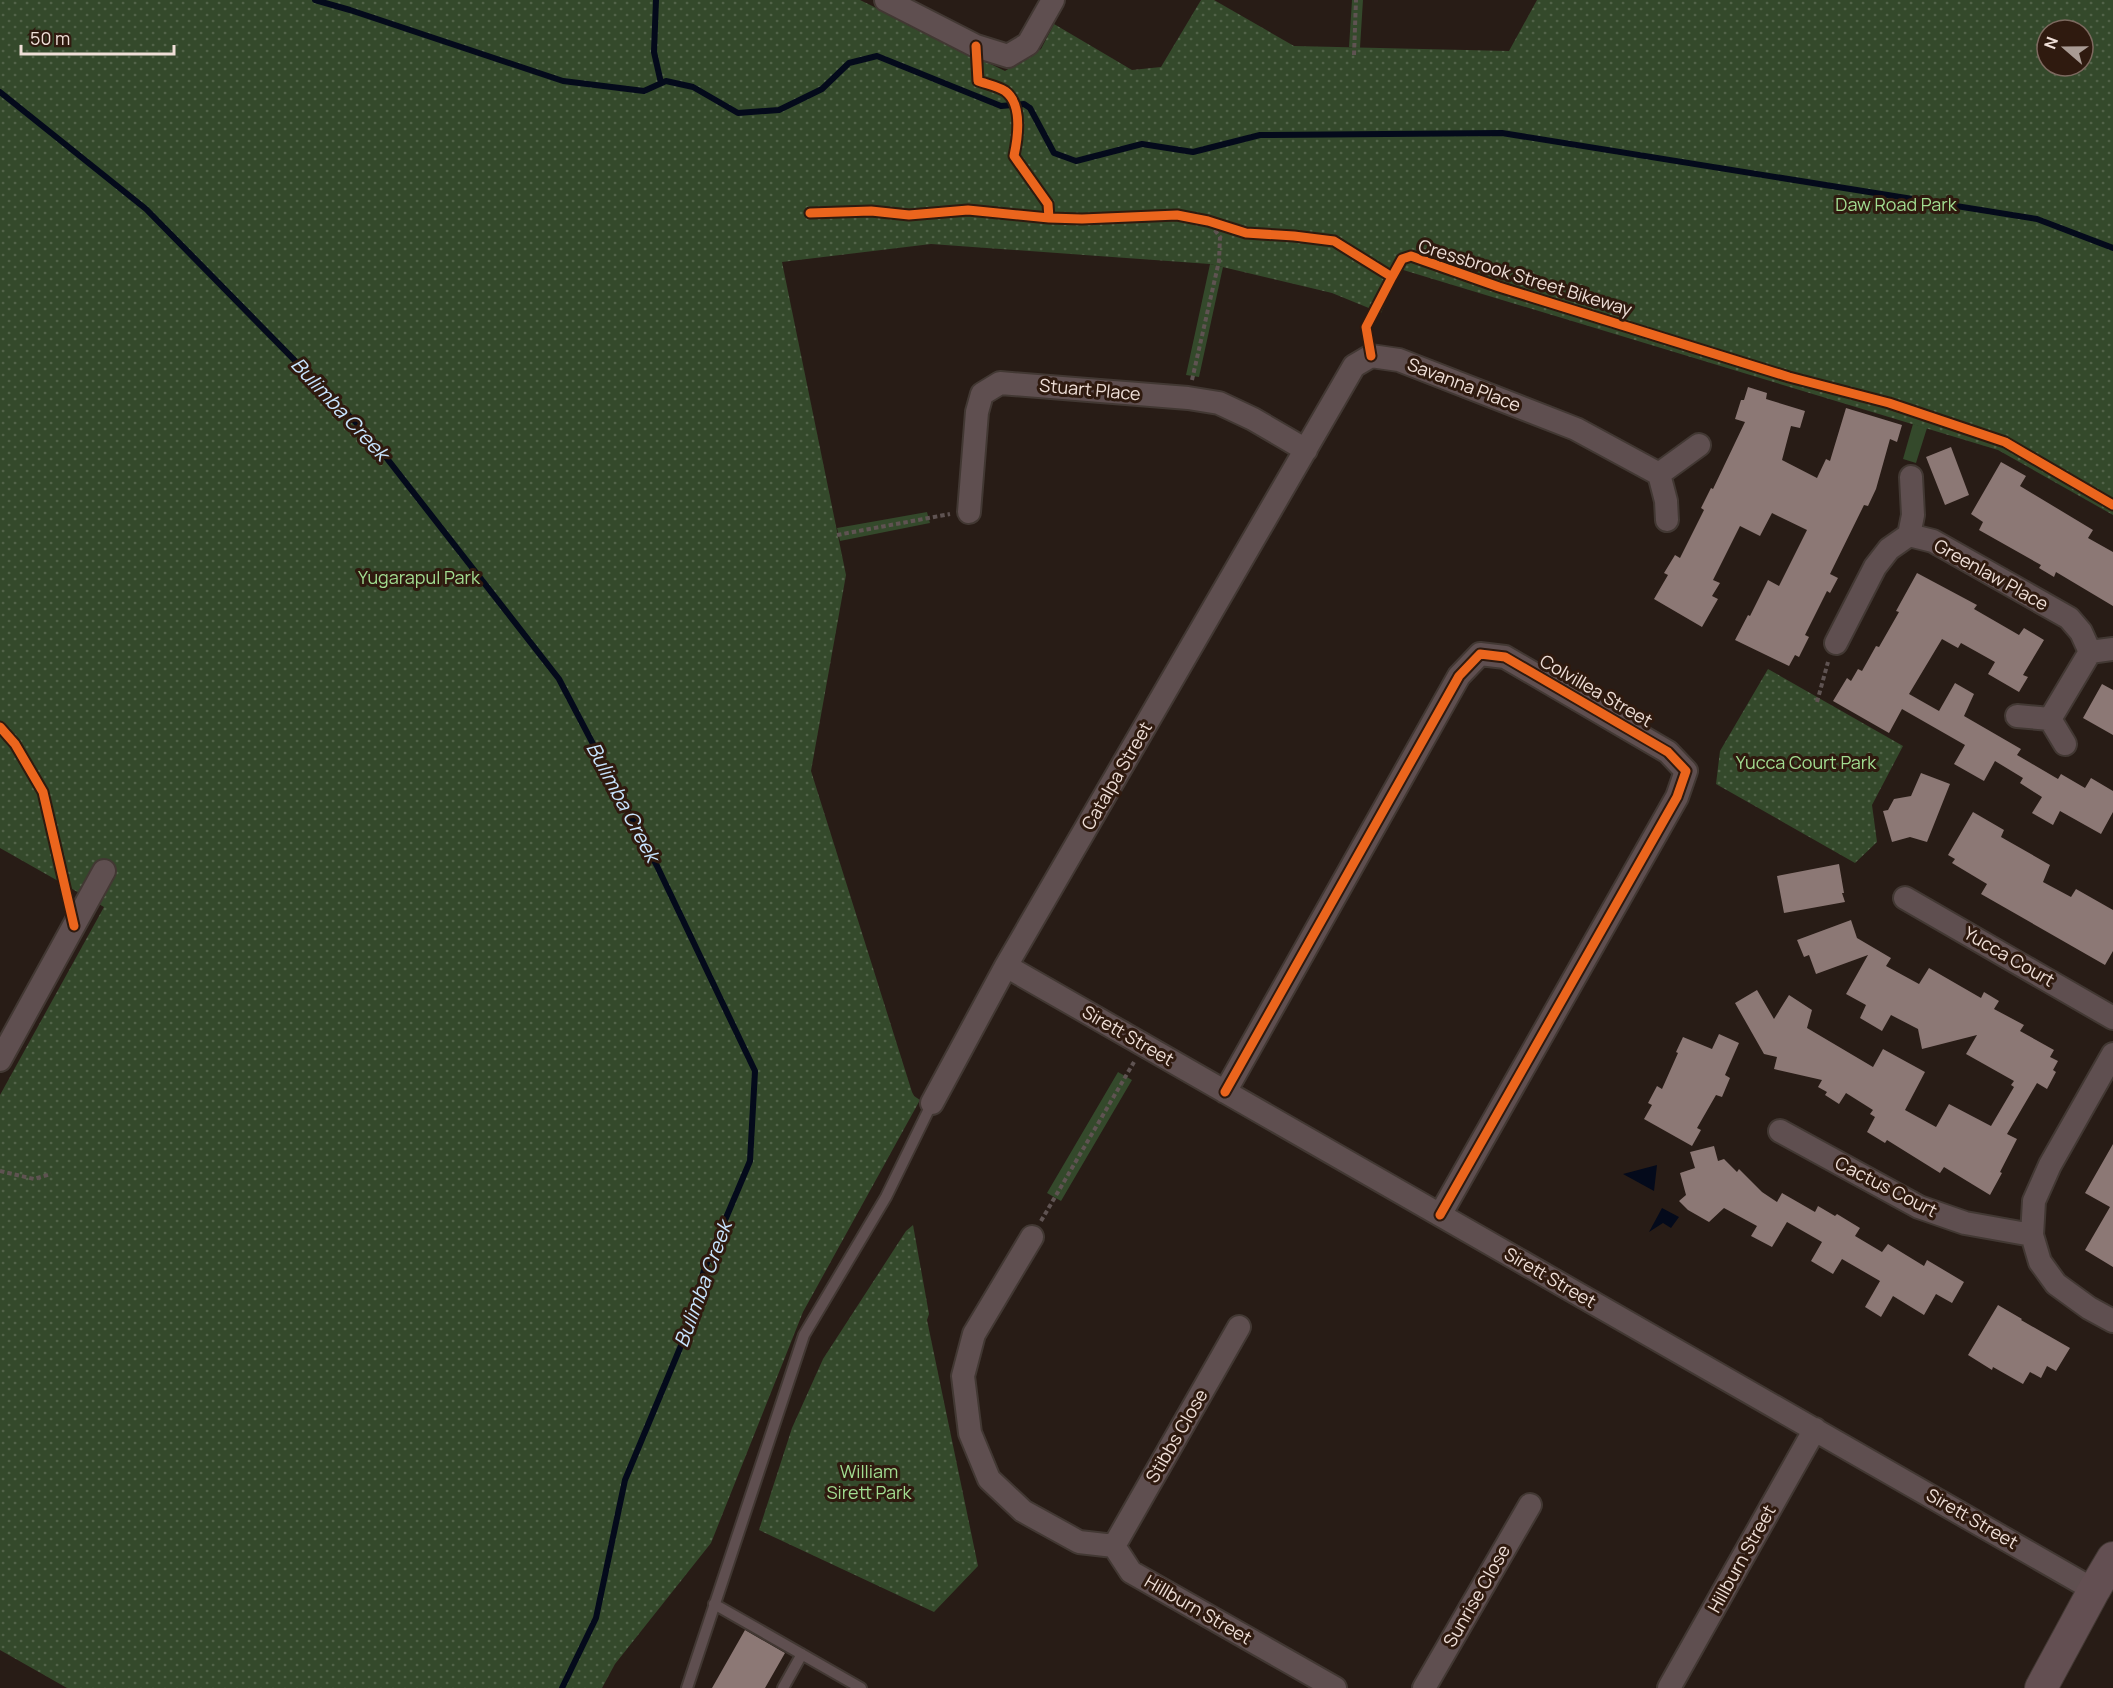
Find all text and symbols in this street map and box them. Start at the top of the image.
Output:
scale bar [21,18,174,56]
north arrow [2035,18,2095,78]
text: 50 m [30,26,70,50]
text: N [2039,34,2063,52]
park label: Daw Road Park [1835,192,1958,216]
street label: Cressbrook Street Bikeway [1416,233,1636,321]
water label: Bulimba Creek [285,351,397,468]
street label: Savanna Place [1404,351,1524,417]
street label: Stuart Place [1038,373,1142,405]
street label: Greenlaw Place [1930,533,2053,615]
park label: Yugarapul Park [358,565,481,589]
street label: Colvillea Street [1536,648,1657,732]
street label: Catalpa Street [1075,717,1157,834]
water label: Bulimba Creek [581,737,668,869]
park label: Yucca Court Park [1736,750,1877,774]
street label: Yucca Court [1960,920,2059,992]
street label: Sirett Street [1078,999,1179,1071]
street label: Cactus Court [1831,1150,1942,1222]
water label: Bulimba Creek [667,1214,739,1350]
street label: Sirett Street [1500,1241,1601,1313]
street label: Stibbs Close [1140,1384,1213,1487]
park label: William Sirett Park [827,1459,913,1504]
street label: Sirett Street [1922,1482,2023,1554]
street label: Hillburn Street [1702,1500,1781,1617]
street label: Sunrise Close [1437,1540,1515,1651]
street label: Hillburn Street [1141,1569,1256,1650]

